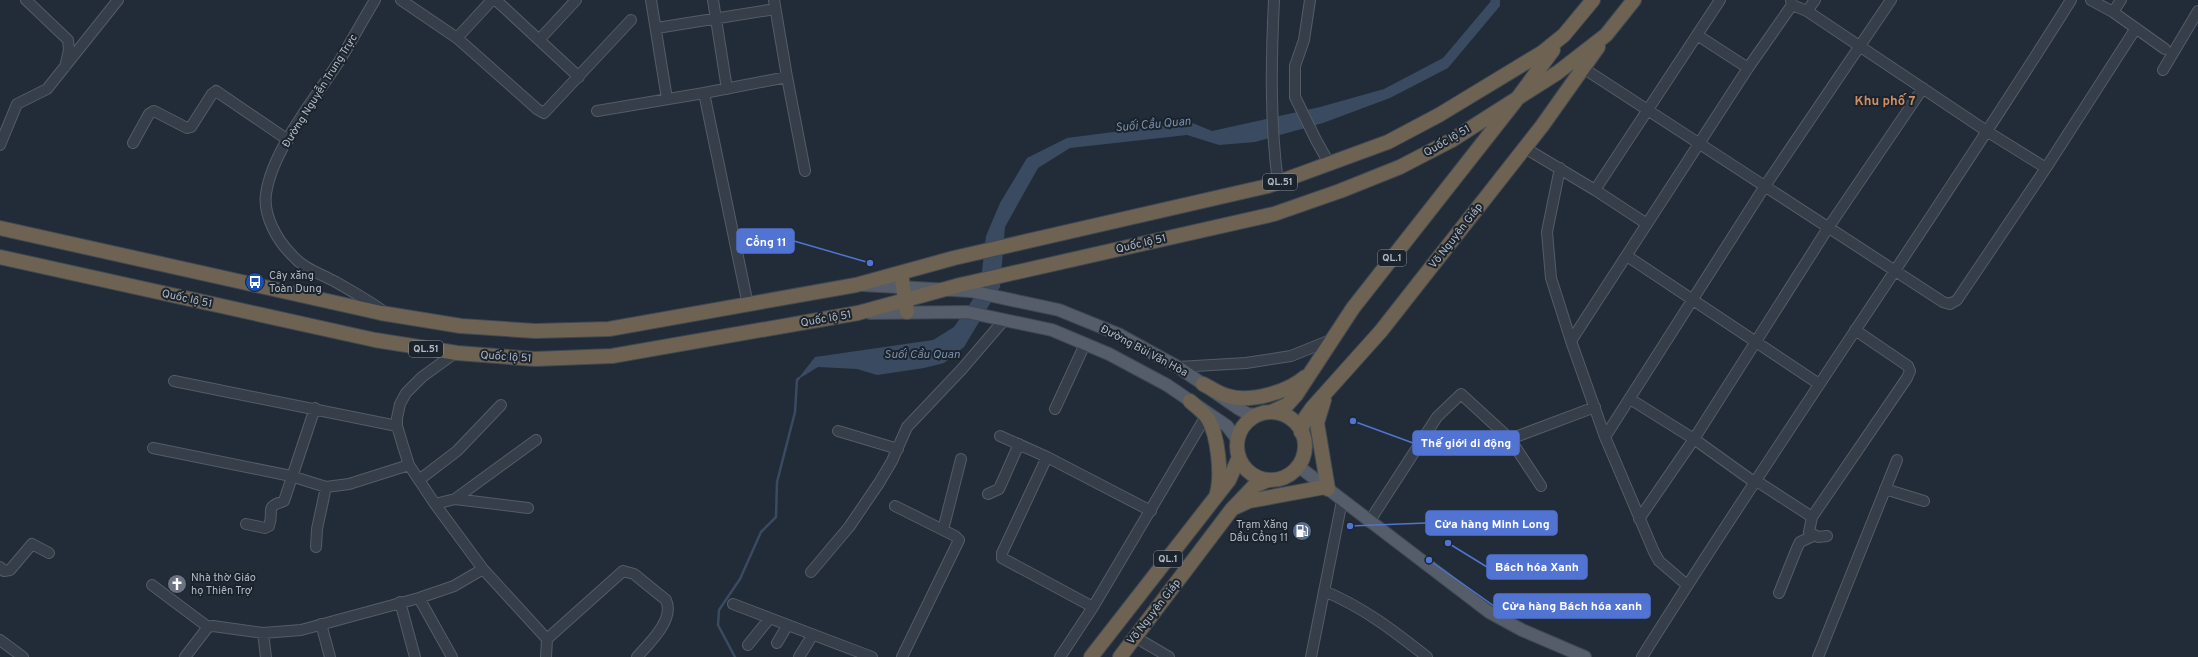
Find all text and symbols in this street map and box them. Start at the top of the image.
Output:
street label: Đường Nguyễn Trung Trực [278,31,361,150]
district label: Khu phố 7 [1855,93,1915,110]
water label: Suối Cầu Quan [1114,114,1192,136]
street label: Quốc lộ 51 [1421,122,1473,160]
road number: QL.51 [1263,174,1297,190]
street label: Võ Nguyên Giáp [1426,200,1486,272]
callout: Cổng 11 [737,229,794,253]
street label: Quốc lộ 51 [1114,231,1168,257]
text: Cổng 11 [745,235,787,251]
road number: QL.1 [1378,250,1406,266]
place label: Cây xăng Toàn Dung [269,269,322,296]
bus stop icon: Cây xăng Toàn Dung [244,271,266,293]
street label: Quốc lộ 51 [160,287,214,311]
street label: Quốc lộ 51 [800,308,852,330]
street label: Đường Bùi Văn Hòa [1098,322,1190,380]
road number: QL.51 [409,341,443,357]
water label: Suối Cầu Quan [884,347,960,363]
street label: Quốc lộ 51 [480,348,532,366]
callout: Thế giới di động [1413,431,1519,455]
text: Thế giới di động [1421,436,1511,452]
callout: Cửa hàng Minh Long [1426,511,1557,535]
text: Cửa hàng Minh Long [1434,517,1550,533]
place label: Trạm Xăng Dầu Cổng 11 [1229,518,1288,545]
fuel station icon: Trạm Xăng Dầu Cổng 11 [1291,520,1313,542]
road number: QL.1 [1154,551,1182,567]
callout: Bách hóa Xanh [1487,555,1587,579]
text: Bách hóa Xanh [1495,560,1579,576]
place label: Nhà thờ Giáo họ Thiên Trợ [191,571,256,598]
church icon: Nhà thờ Giáo họ Thiên Trợ [166,573,188,595]
street label: Võ Nguyên Giáp [1124,576,1184,648]
callout: Cửa hàng Bách hóa xanh [1494,594,1650,618]
text: Cửa hàng Bách hóa xanh [1502,599,1642,615]

